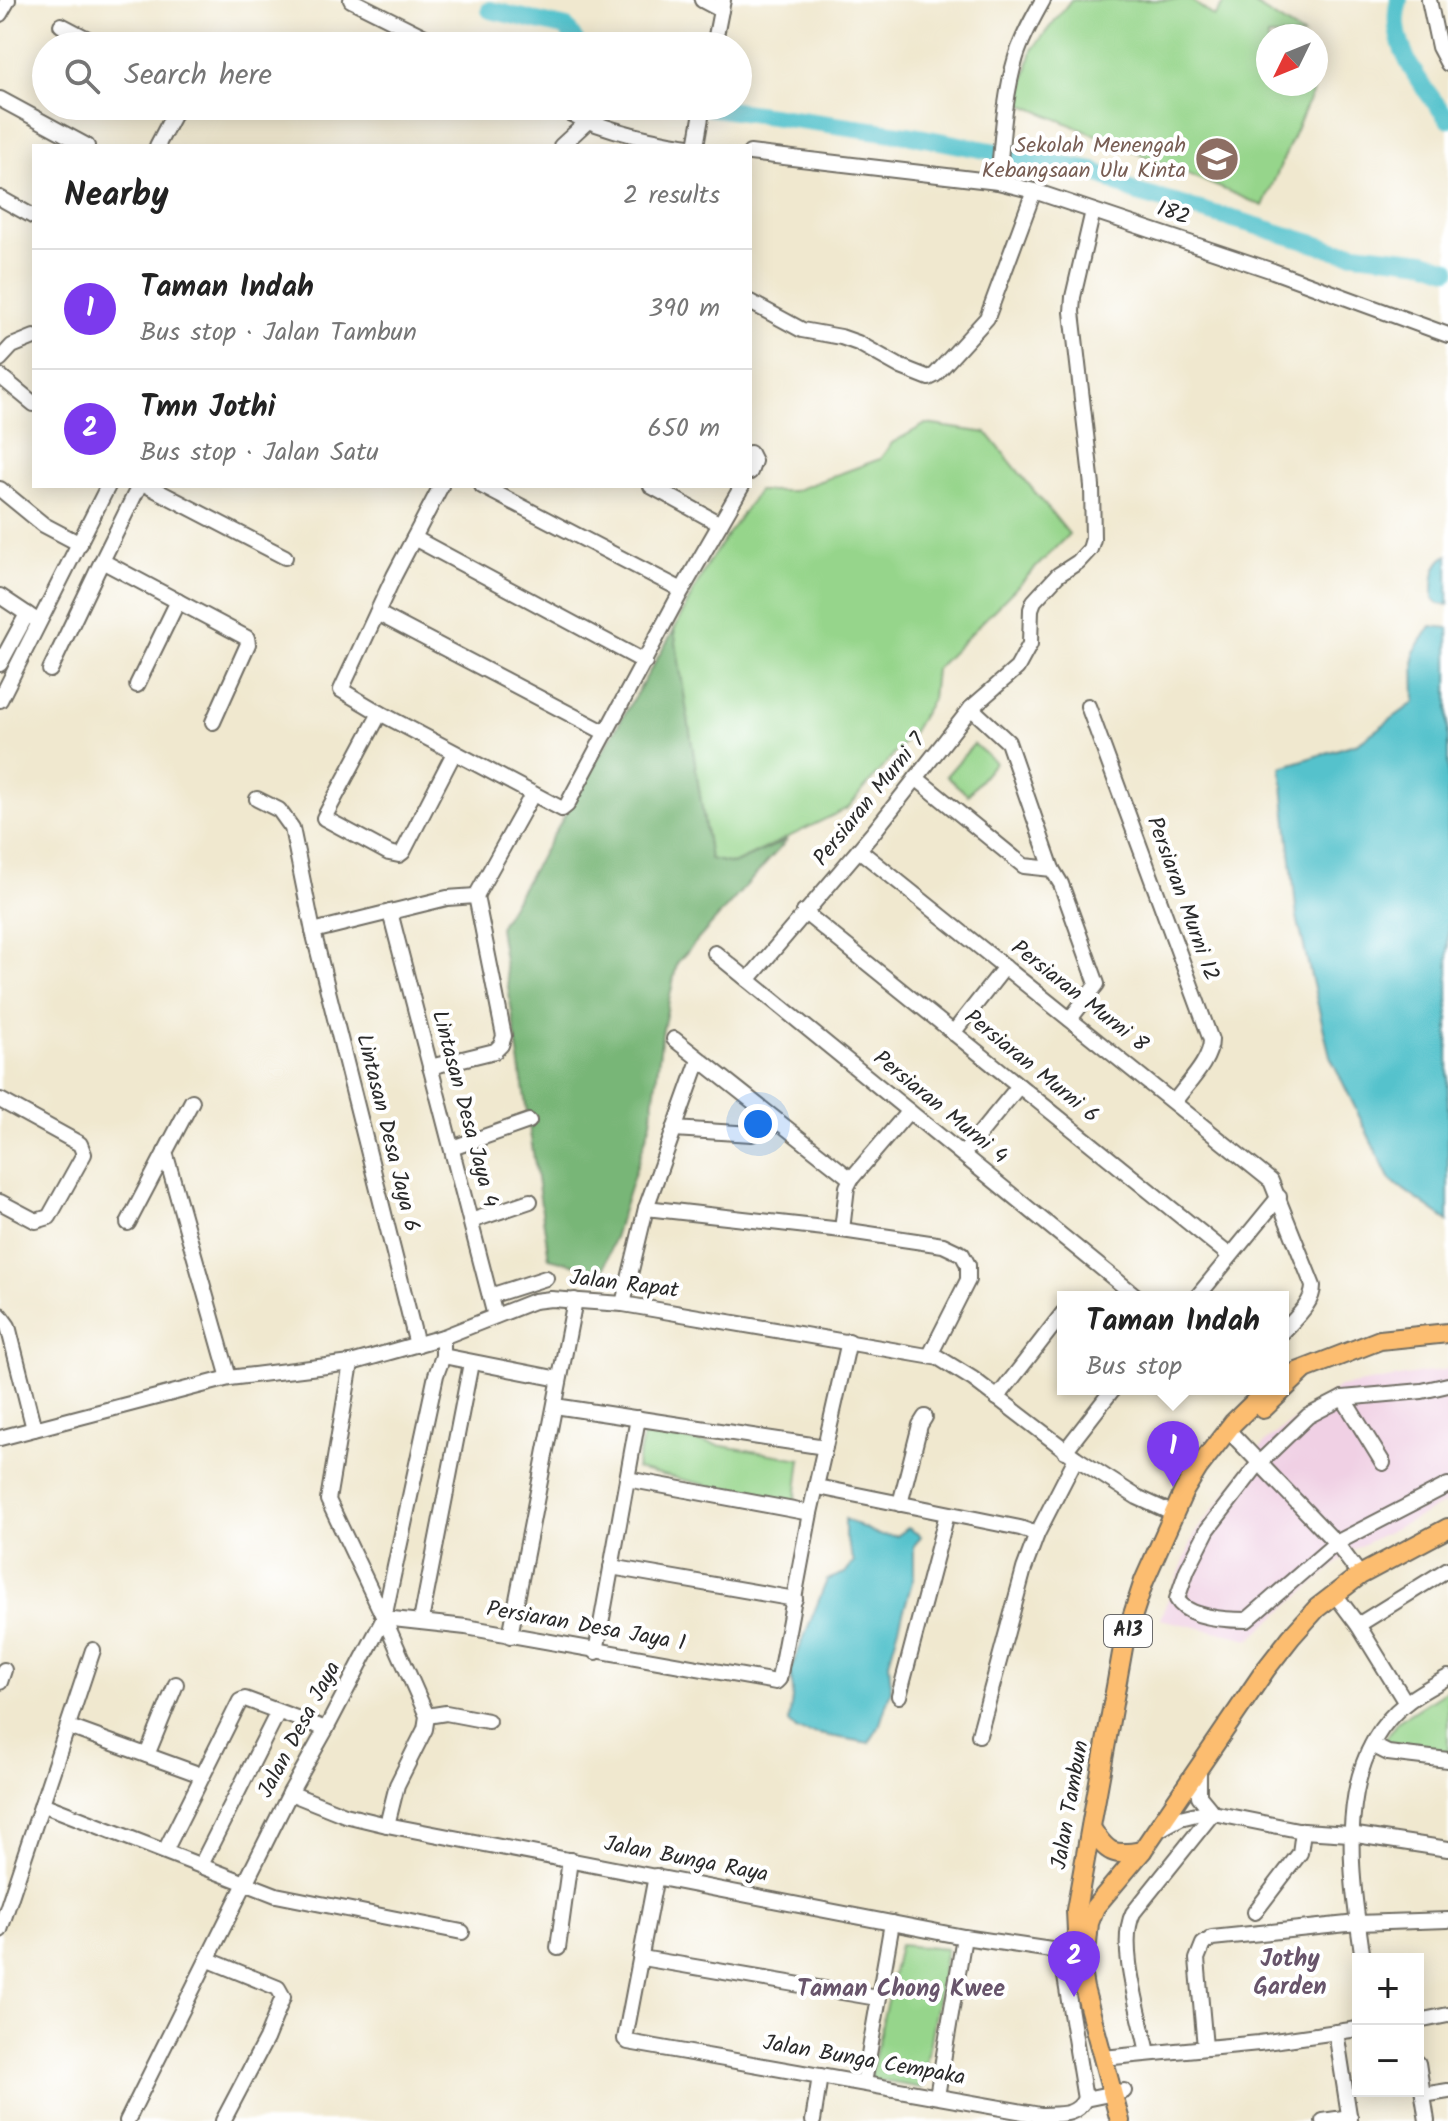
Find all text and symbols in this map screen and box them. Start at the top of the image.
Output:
north arrow [1256,24,1328,96]
search box [32,32,752,120]
text: Search here [124,52,272,100]
icon: search [60,54,104,98]
place label: Sekolah Menengah Kebangsaan Ulu Kinta [982,129,1186,189]
school or university icon: Sekolah Menengah Kebangsaan Ulu Kinta [1193,135,1241,183]
text: Nearby [64,169,169,223]
text: 2 results [623,175,720,217]
street label: 182 [1152,192,1194,236]
text: Taman Indah [140,264,314,312]
text: 1 [86,288,94,330]
text: 390 m [648,288,720,330]
text: Bus stop · Jalan Tambun [140,312,417,354]
text: Tmn Jothi [140,384,276,432]
text: 2 [82,408,98,450]
text: 650 m [647,408,720,450]
text: Bus stop · Jalan Satu [140,432,379,474]
street label: Persiaran Murni 7 [805,725,936,874]
street label: Persiaran Murni 12 [1136,812,1228,986]
street label: Persiaran Murni 8 [1003,932,1156,1062]
street label: Persiaran Murni 6 [956,1001,1106,1133]
street label: Lintasan Desa Jaya 4 [421,1007,507,1211]
street label: Lintasan Desa Jaya 6 [345,1030,429,1236]
street label: Persiaran Murni 4 [865,1042,1015,1174]
your location [738,1104,778,1144]
street label: Jalan Rapat [568,1261,681,1309]
popup [1057,1291,1289,1395]
text: Taman Indah [1086,1298,1260,1346]
text: Bus stop [1086,1346,1182,1388]
pin: 1 [1147,1421,1199,1487]
street label: Persiaran Desa Jaya 1 [484,1592,688,1662]
road number: A13 [1104,1615,1152,1647]
street label: Jalan Desa Jaya [249,1655,351,1805]
street label: Jalan Tambun [1042,1738,1100,1872]
street label: Jalan Bunga Raya [601,1827,771,1893]
pin: 2 [1048,1931,1100,1997]
district label: Jothy Garden [1253,1940,1327,2007]
map controls [1352,1953,1424,2097]
button: + [1352,1953,1424,2025]
district label: Taman Chong Kwee [797,1970,1005,2009]
button: − [1352,2025,1424,2097]
street label: Jalan Bunga Cempaka [760,2026,968,2096]

